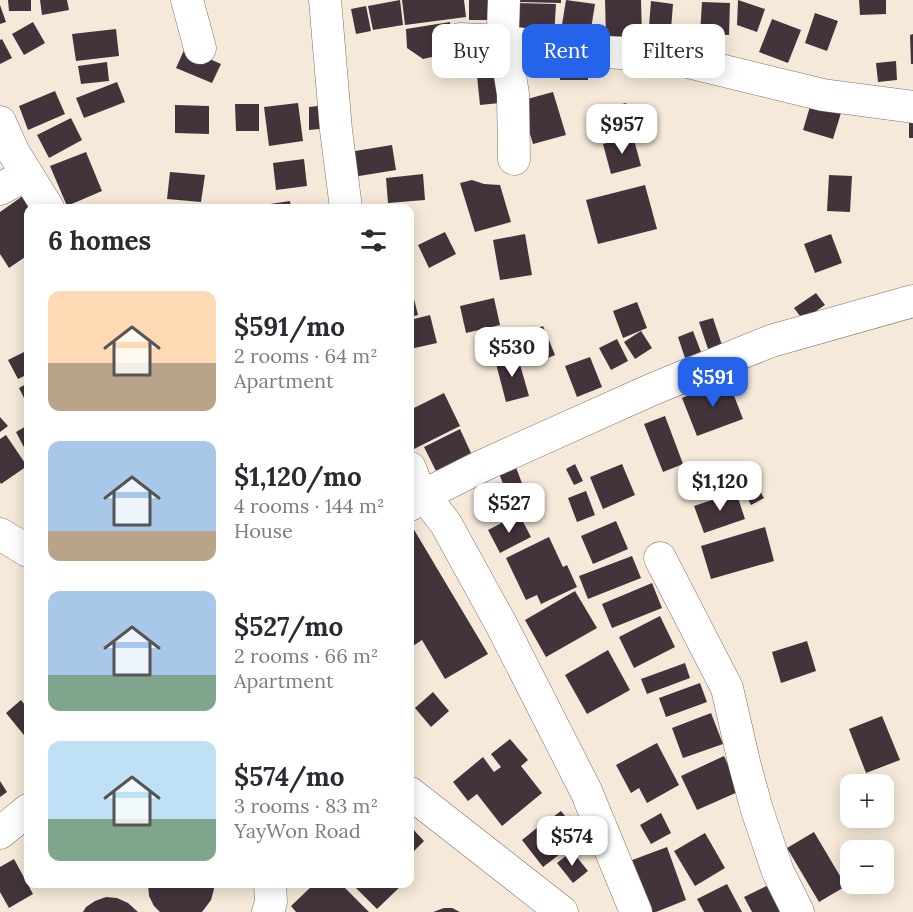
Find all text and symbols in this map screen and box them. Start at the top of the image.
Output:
chip: Buy [432,24,510,78]
chip: Rent [522,24,610,78]
chip: Filters [622,24,725,78]
pin: $957 [586,104,658,155]
text: $957 [600,111,644,136]
text: 6 homes [48,224,151,257]
icon: filters [357,224,390,257]
text: $591/mo [234,310,345,343]
icon: home [96,315,168,387]
pin: $530 [476,327,548,378]
text: $530 [489,334,535,359]
text: 2 rooms · 64 m² [234,343,378,368]
pin: $591 [677,357,749,408]
text: $591 [692,364,734,389]
text: Apartment [234,368,334,393]
text: $1,120/mo [234,460,362,493]
pin: $1,120 [671,461,769,512]
icon: home [96,465,168,537]
text: $1,120 [692,468,748,493]
pin: $527 [473,483,545,534]
text: $527 [488,490,530,515]
text: 4 rooms · 144 m² [234,493,384,518]
text: House [234,518,293,543]
text: $527/mo [234,610,343,643]
icon: home [96,615,168,687]
text: 2 rooms · 66 m² [234,643,379,668]
text: Apartment [234,668,334,693]
text: $574/mo [234,760,344,793]
icon: home [96,765,168,837]
map controls [840,774,894,894]
button: + [840,774,894,828]
text: 3 rooms · 83 m² [234,793,378,818]
pin: $574 [536,816,608,867]
text: YayWon Road [234,818,361,843]
text: $574 [551,823,593,848]
button: − [840,840,894,894]

